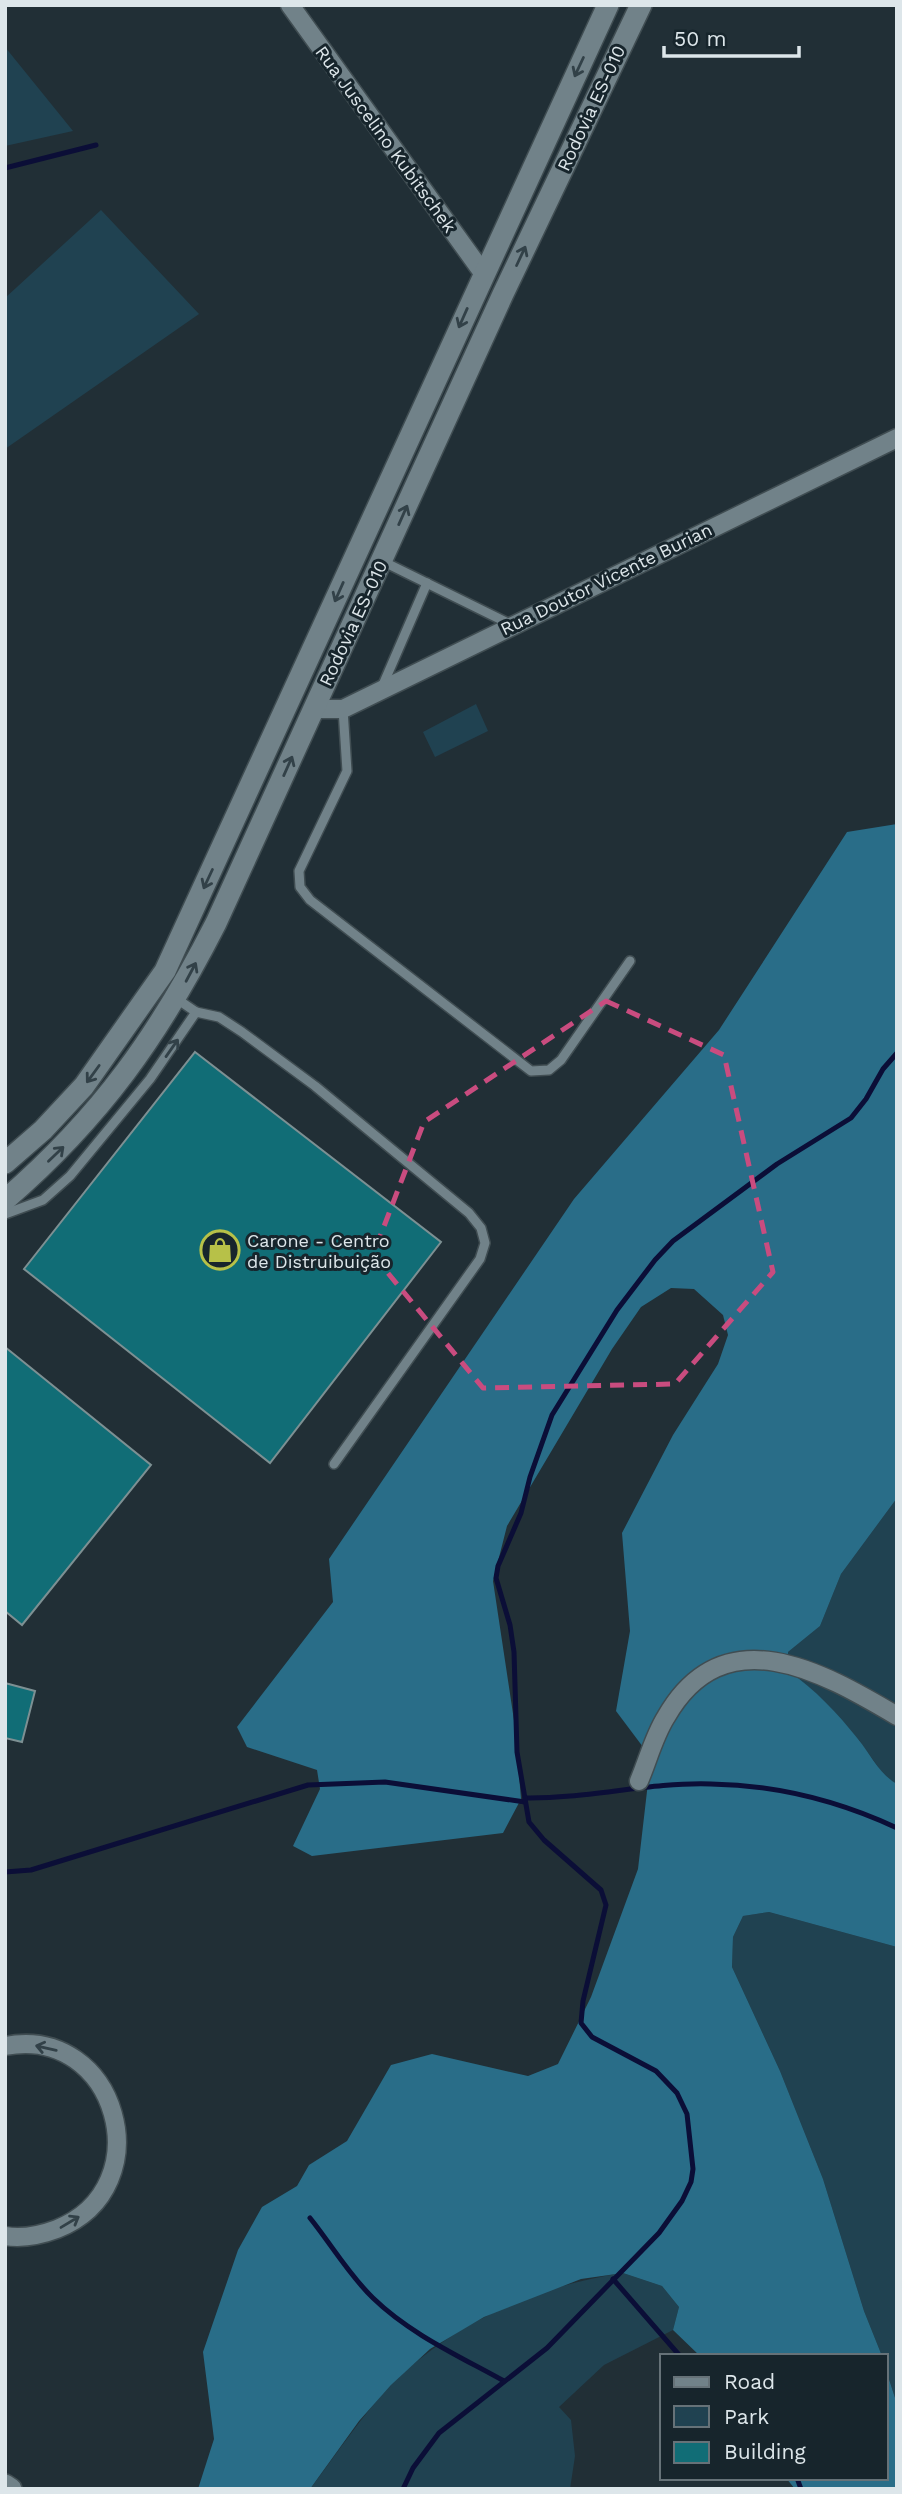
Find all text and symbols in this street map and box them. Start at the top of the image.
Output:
scale bar [664,14,799,58]
text: 50 m [674,26,726,51]
street label: Rua Juscelino Kubitschek [311,42,461,236]
street label: Rodovia ES-010 [553,42,629,174]
one-way arrow [572,56,585,77]
one-way arrow [515,246,529,267]
one-way arrow [455,307,469,328]
one-way arrow [397,505,410,526]
street label: Rua Doutor Vicente Burian [497,519,715,639]
street label: Rodovia ES-010 [315,557,391,689]
one-way arrow [332,581,345,602]
one-way arrow [281,756,295,777]
one-way arrow [201,868,214,889]
one-way arrow [185,962,198,983]
one-way arrow [165,1039,179,1058]
one-way arrow [86,1064,100,1083]
one-way arrow [47,1145,64,1162]
shop icon: Carone - Centro de Distruibuição [199,1229,241,1271]
place label: Carone - Centro de Distruibuição [247,1230,391,1272]
one-way arrow [35,2041,57,2054]
one-way arrow [60,2215,80,2229]
legend [660,2354,888,2480]
text: Road [724,2369,775,2394]
text: Park [724,2404,769,2429]
text: Building [724,2439,806,2464]

